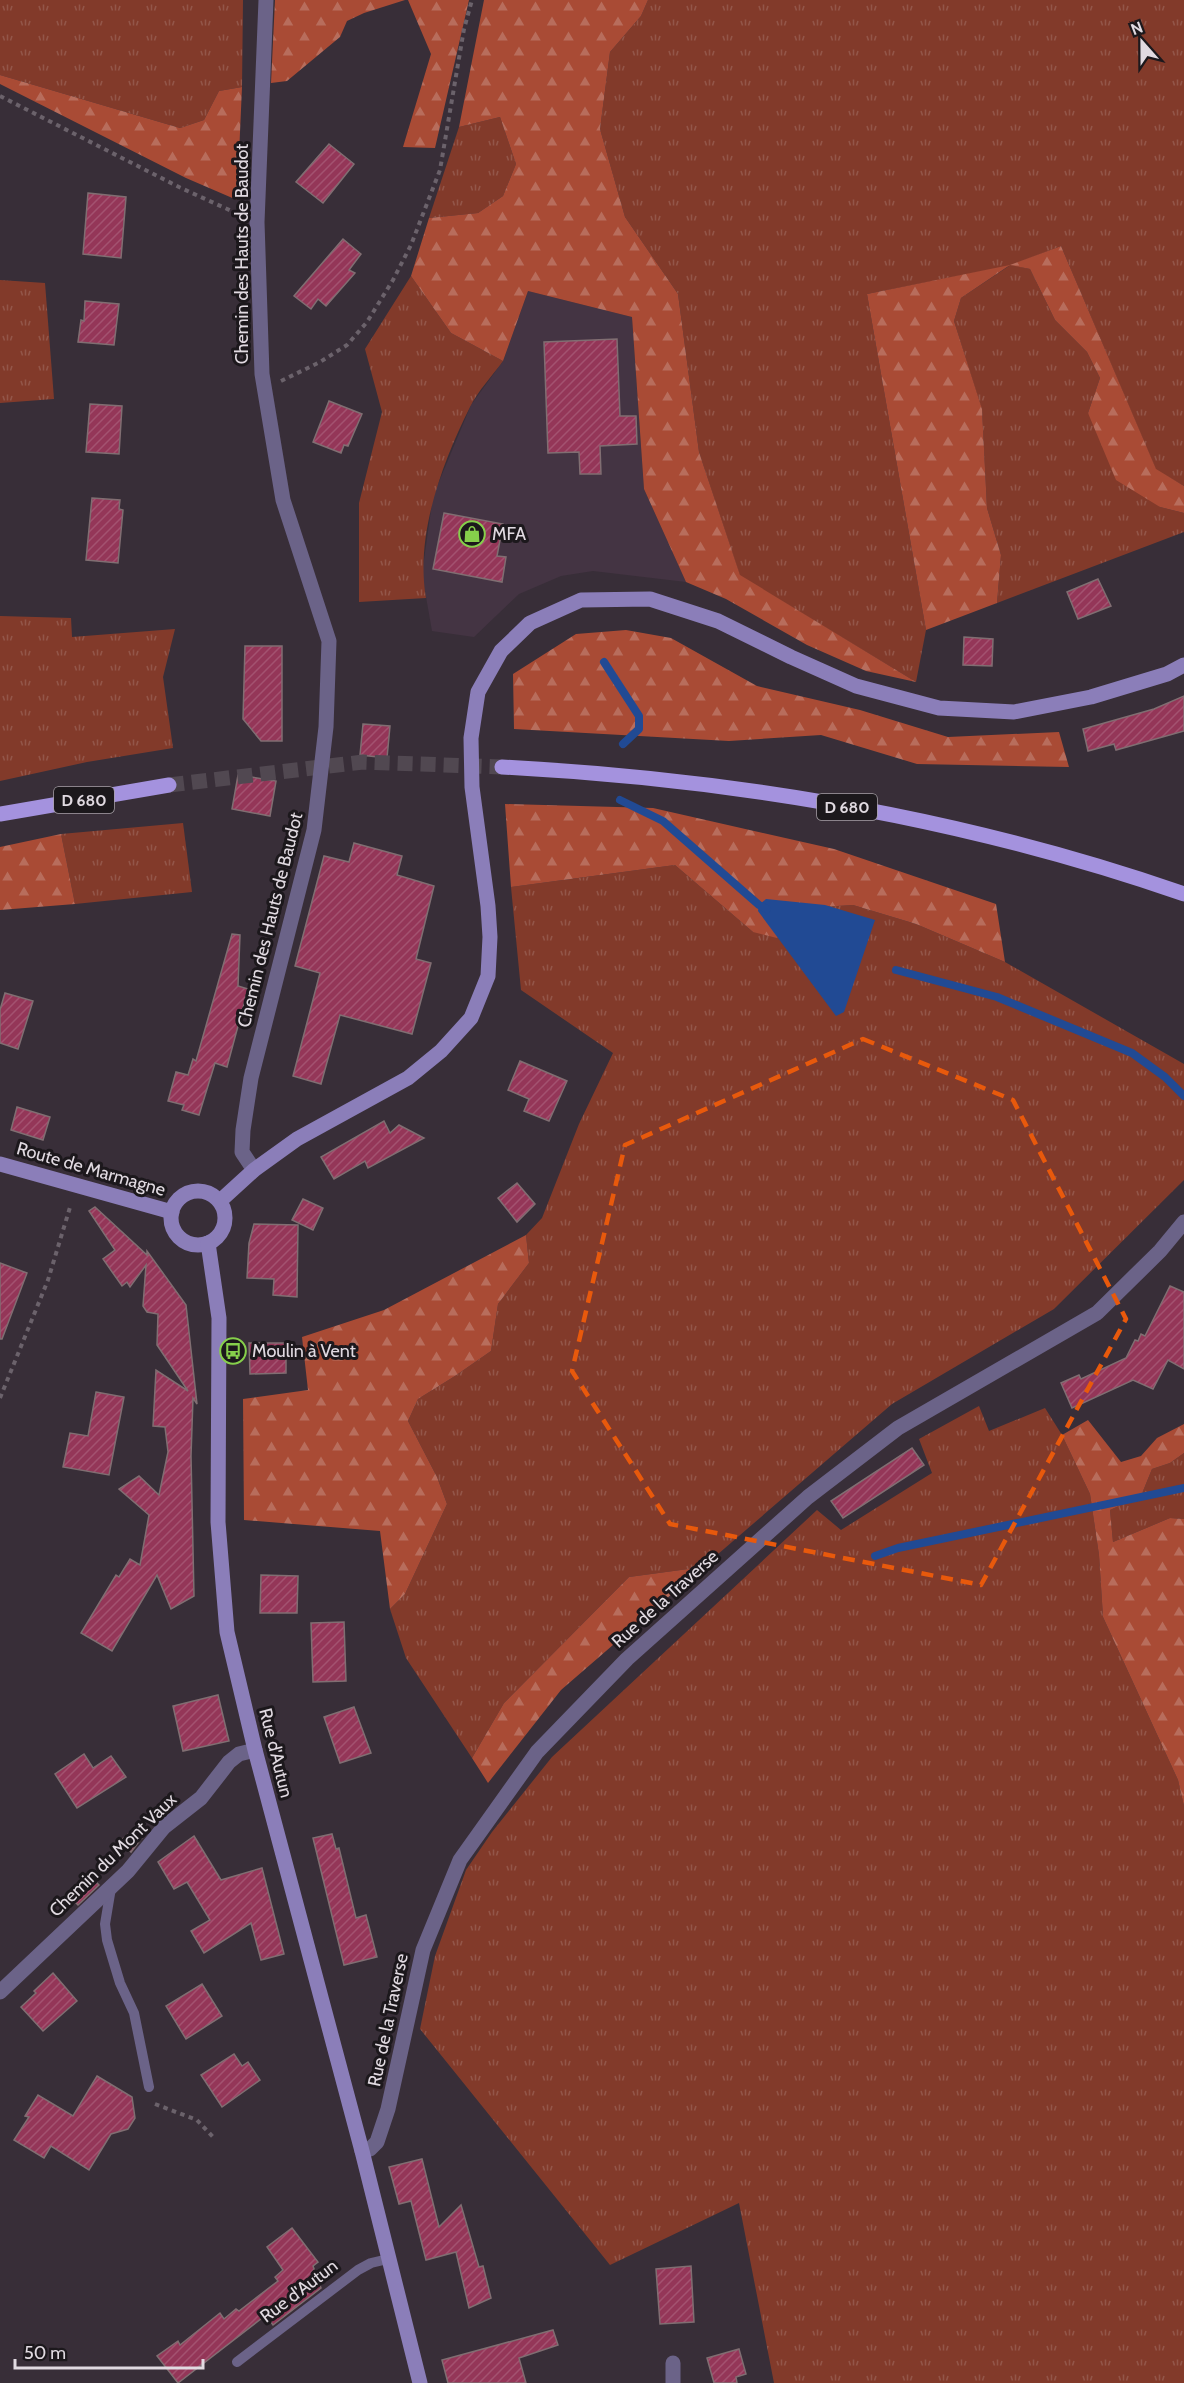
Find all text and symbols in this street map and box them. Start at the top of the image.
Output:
north arrow [1112,12,1172,72]
text: N [1128,18,1145,39]
street label: Chemin des Hauts de Baudot [231,144,253,364]
shop icon: MFA [457,519,487,549]
place label: MFA [492,523,526,545]
road number: D 680 [54,787,114,813]
road number: D 680 [817,794,877,820]
street label: Chemin des Hauts de Baudot [233,810,307,1030]
street label: Route de Marmagne [14,1137,168,1201]
bus stop icon: Moulin à Vent [218,1336,248,1366]
place label: Moulin à Vent [252,1340,356,1362]
street label: Rue de la Traverse [607,1545,723,1653]
street label: Rue d'Autun [254,1706,298,1800]
street label: Chemin du Mont Vaux [45,1788,182,1921]
street label: Rue de la Traverse [363,1951,413,2089]
street label: Rue d'Autun [256,2255,342,2327]
scale bar [15,2332,202,2370]
text: 50 m [24,2342,66,2364]

